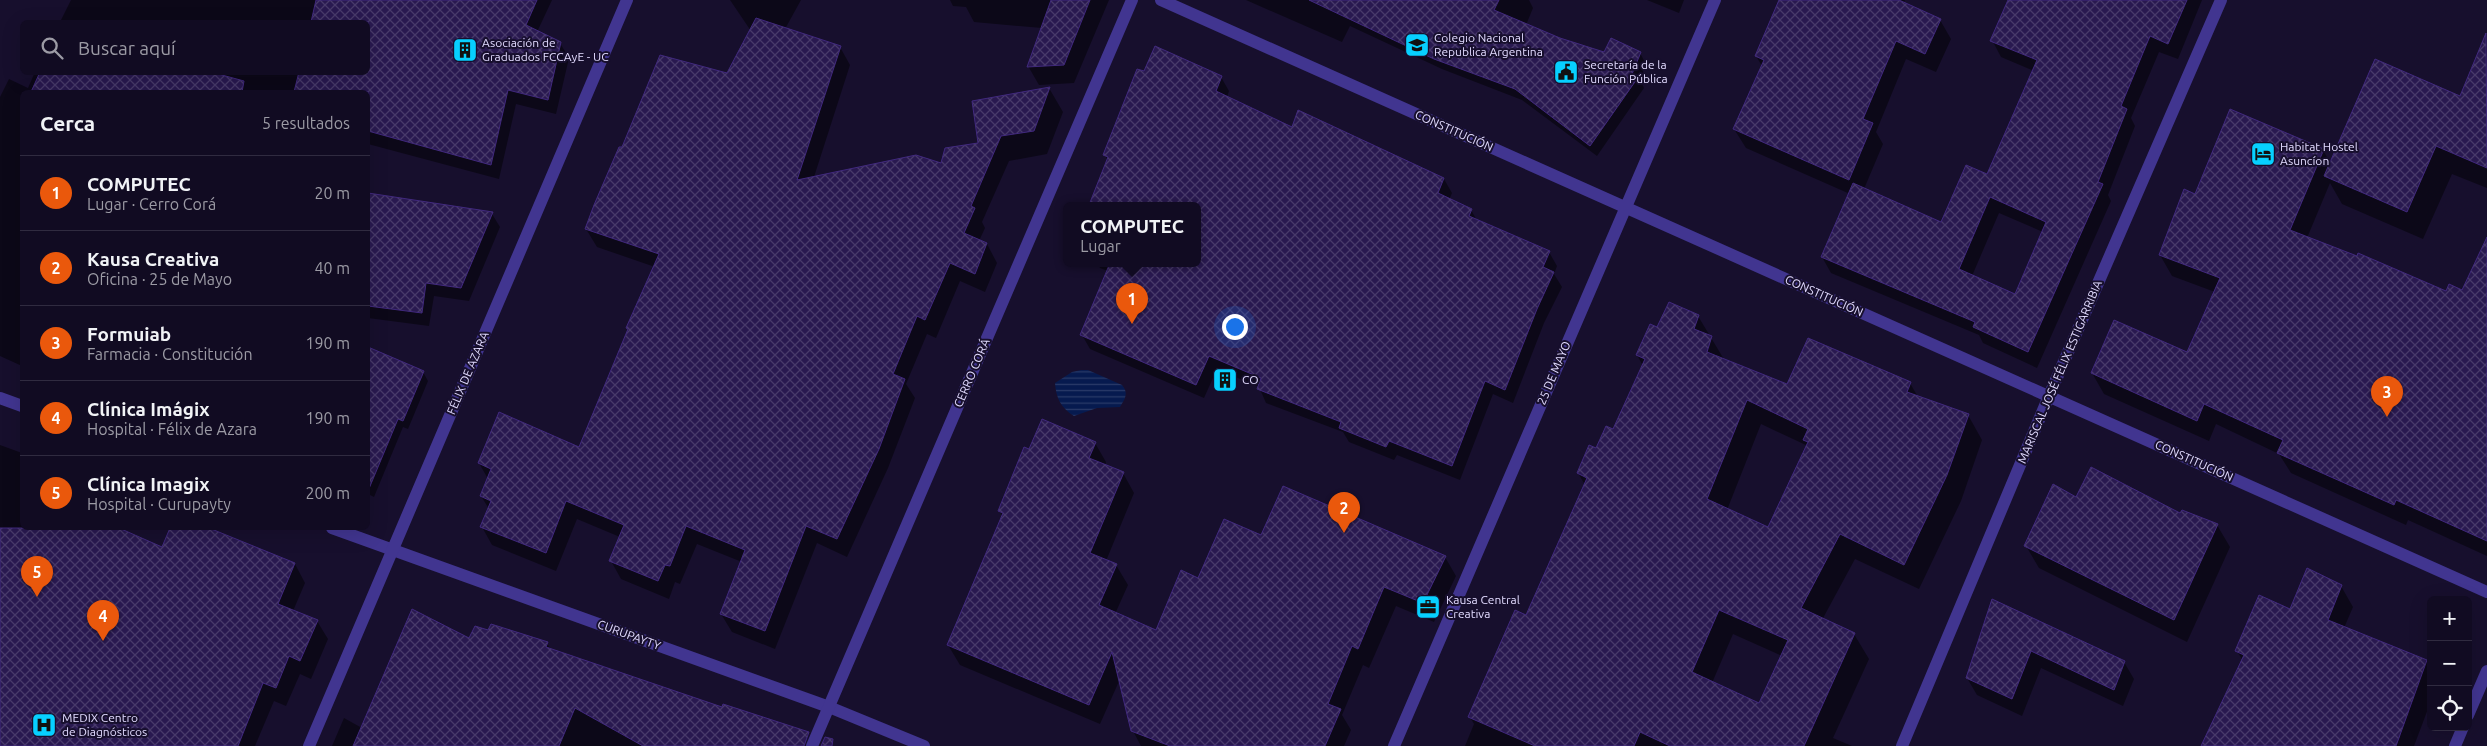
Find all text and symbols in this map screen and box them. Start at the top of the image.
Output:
search box [20,20,370,75]
place label: Colegio Nacional Republica Argentina [1434,31,1543,58]
school or university icon: Colegio Nacional Republica Argentina [1404,32,1430,58]
icon: search [38,34,66,62]
place label: Asociación de Graduados FCCAyE - UC [482,36,609,63]
text: Buscar aquí [78,37,176,59]
building icon: Asociación de Graduados FCCAyE - UC [452,37,478,63]
place label: Secretaría de la Función Pública [1584,58,1668,85]
public building icon: Secretaría de la Función Pública [1553,59,1579,85]
street label: CONSTITUCIÓN [1413,107,1495,154]
text: Cerca [40,111,95,135]
text: 5 resultados [262,114,350,132]
place label: Habitat Hostel Asuncíon [2280,140,2358,167]
hotel icon: Habitat Hostel Asuncíon [2250,141,2276,167]
text: COMPUTEC [87,173,191,195]
text: 1 [51,184,61,202]
text: 20 m [314,184,350,202]
text: Lugar · Cerro Corá [87,195,216,213]
popup [1063,202,1201,267]
text: COMPUTEC [1080,215,1184,237]
text: Lugar [1080,237,1121,255]
text: Kausa Creativa [87,248,219,270]
text: 2 [51,259,61,277]
text: 40 m [314,259,350,277]
text: Oficina · 25 de Mayo [87,270,232,288]
street label: CONSTITUCIÓN [1783,272,1865,319]
street label: MARISCAL JOSÉ FÉLIX ESTIGARRIBIA [2015,278,2104,465]
pin: 1 [1116,283,1148,324]
your location [1222,314,1248,340]
text: Formuiab [87,323,171,345]
street label: FÉLIX DE AZARA [444,329,491,416]
text: 3 [51,334,61,352]
text: 190 m [305,334,350,352]
street label: CERRO CORÁ [951,336,992,409]
street label: 25 DE MAYO [1534,339,1573,406]
text: Farmacia · Constitución [87,345,253,363]
building icon: CO [1212,367,1238,393]
place label: CO [1242,373,1259,386]
pin: 3 [2371,376,2403,417]
text: Clínica Imágix [87,398,210,420]
text: 4 [51,409,61,427]
text: 190 m [305,409,350,427]
text: Hospital · Félix de Azara [87,420,257,438]
street label: CONSTITUCIÓN [2153,437,2235,484]
text: Clínica Imagix [87,473,210,495]
text: 5 [51,484,61,502]
text: 200 m [305,484,350,502]
pin: 2 [1328,492,1360,533]
text: Hospital · Curupayty [87,495,231,513]
pin: 5 [21,556,53,597]
place label: Kausa Central Creativa [1446,593,1520,620]
office icon: Kausa Central Creativa [1415,594,1441,620]
map controls [2427,596,2472,731]
button: + [2427,596,2472,641]
pin: 4 [87,600,119,641]
street label: CURUPAYTY [596,617,663,652]
button: − [2427,641,2472,686]
button: locate [2427,686,2472,731]
place label: MEDIX Centro de Diagnósticos [62,711,147,738]
hospital icon: MEDIX Centro de Diagnósticos [31,712,57,738]

